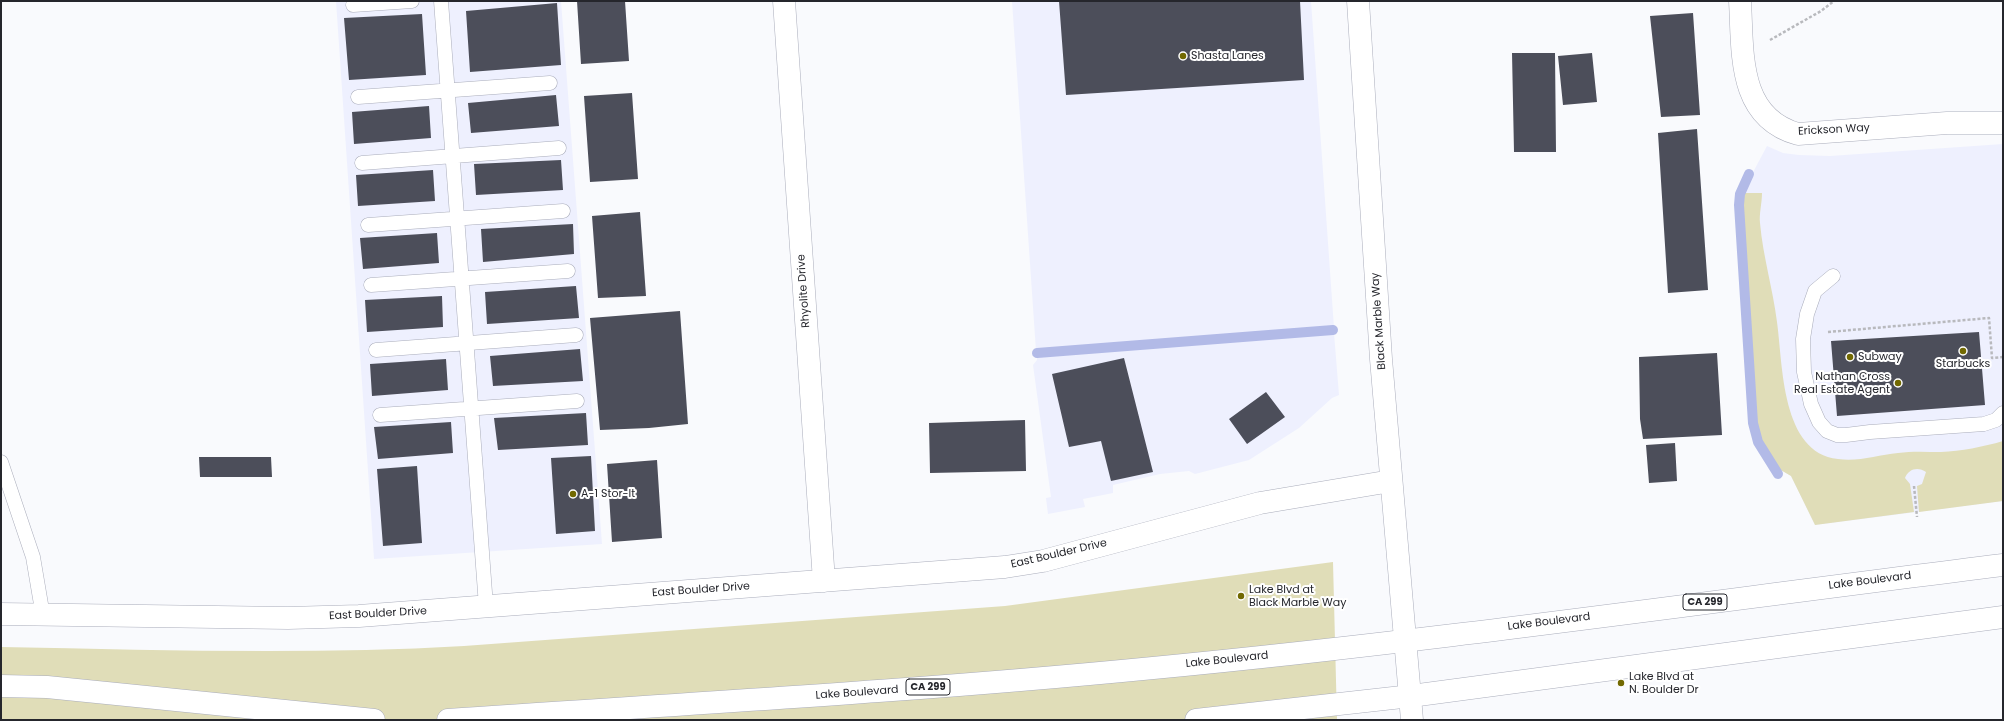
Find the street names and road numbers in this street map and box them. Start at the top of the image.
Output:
street label: Erickson Way [1798,122,1870,138]
street label: Rhyolite Drive [795,254,813,328]
street label: Black Marble Way [1369,272,1389,370]
street label: East Boulder Drive [1010,537,1108,571]
street label: Lake Boulevard [1828,569,1912,593]
street label: East Boulder Drive [652,580,750,600]
road number: CA 299 [1683,594,1727,610]
street label: East Boulder Drive [329,605,427,623]
street label: Lake Boulevard [1507,610,1591,634]
street label: Lake Boulevard [1185,649,1269,671]
road number: CA 299 [906,679,950,695]
street label: Lake Boulevard [815,684,899,702]

